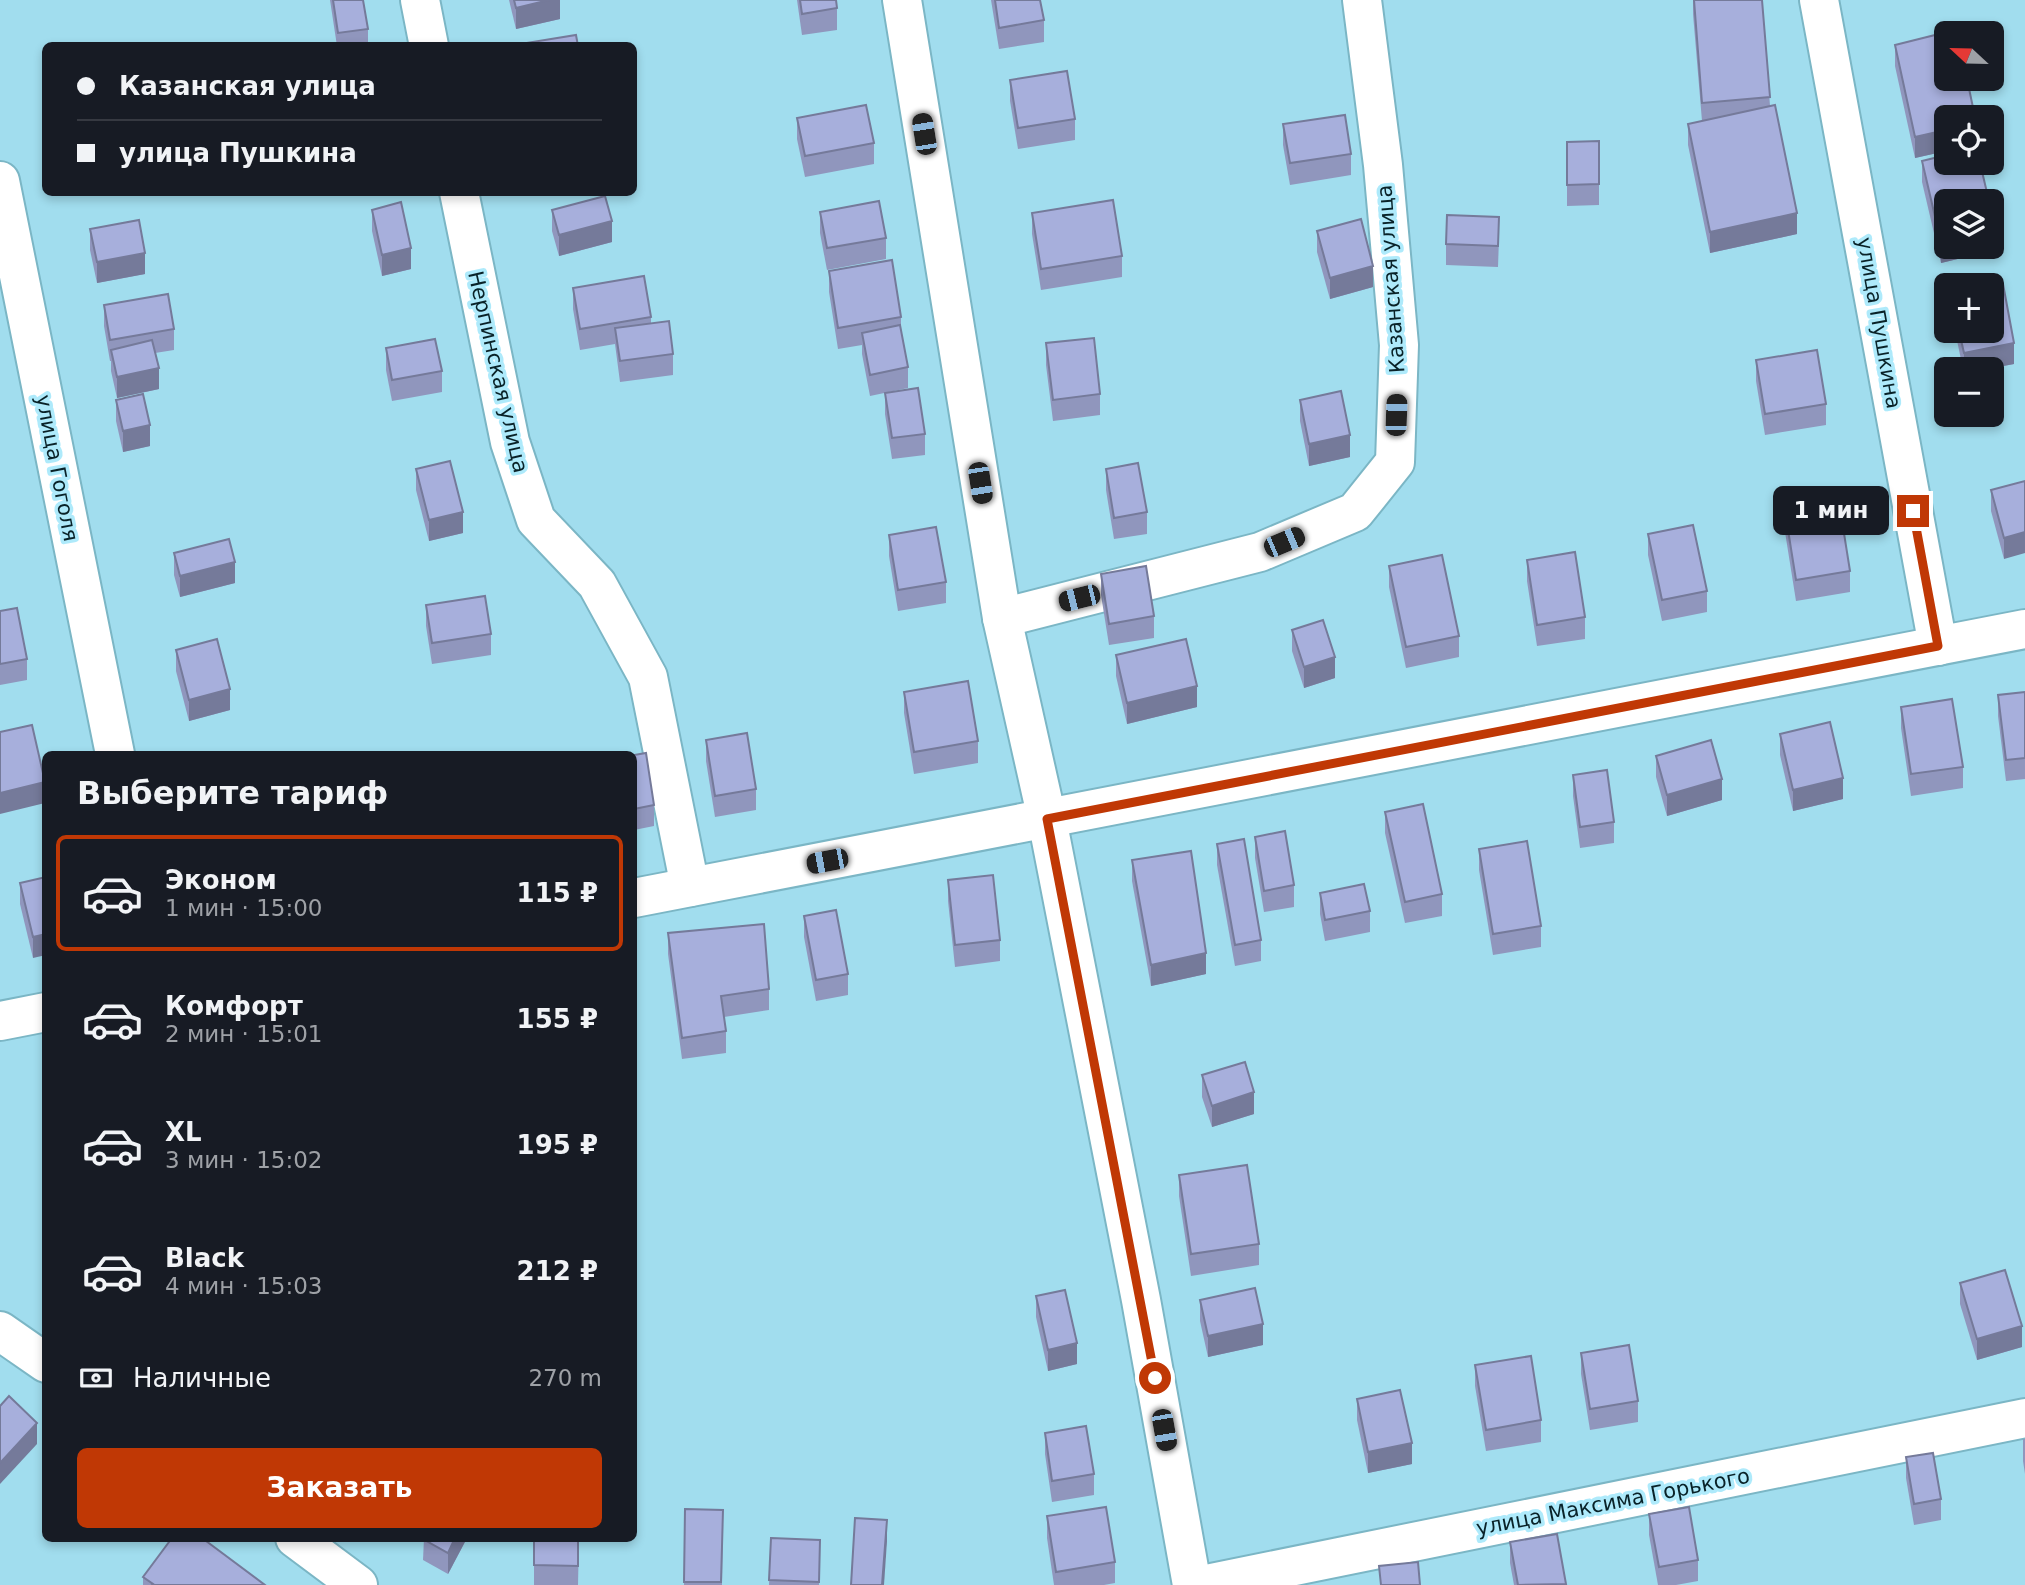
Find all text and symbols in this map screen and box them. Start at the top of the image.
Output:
north arrow [1934,21,2004,91]
map controls [1934,21,2004,427]
text: Казанская улица [119,71,376,101]
button: locate [1934,105,2004,175]
car [911,112,938,156]
text: улица Пушкина [119,138,357,168]
street label: Казанская улица [1372,184,1410,374]
button: layers [1934,189,2004,259]
street label: улица Пушкина [1852,235,1906,411]
street label: Нерпинская улица [463,269,533,475]
button: + [1934,273,2004,343]
button: − [1934,357,2004,427]
street label: улица Гоголя [31,393,83,543]
car [1385,394,1408,436]
car [967,461,994,505]
callout: 1 мин [1773,486,1888,536]
route end [1897,495,1929,527]
text: 1 мин [1794,497,1868,523]
car [1261,524,1308,560]
car [1057,583,1102,613]
text: Выберите тариф [77,774,388,812]
car [805,847,850,875]
icon: car [81,862,144,925]
text: Эконом [165,865,277,895]
text: 115 ₽ [517,878,598,908]
text: 1 мин · 15:00 [165,895,323,921]
icon: car [81,988,144,1051]
text: Комфорт [165,991,303,1021]
text: 155 ₽ [517,1004,598,1034]
text: 2 мин · 15:01 [165,1021,323,1047]
icon: car [81,1114,144,1177]
text: XL [165,1117,202,1147]
text: 195 ₽ [517,1130,598,1160]
text: 3 мин · 15:02 [165,1147,323,1173]
icon: car [81,1240,144,1303]
text: Black [165,1243,244,1273]
text: 212 ₽ [517,1256,598,1286]
text: 4 мин · 15:03 [165,1273,323,1299]
icon: cash [77,1359,115,1397]
route start [1139,1362,1171,1394]
text: Наличные [133,1363,271,1393]
text: 270 m [528,1365,602,1391]
car [1151,1407,1178,1453]
button: Заказать [77,1448,602,1528]
street label: улица Максима Горького [1474,1464,1752,1540]

